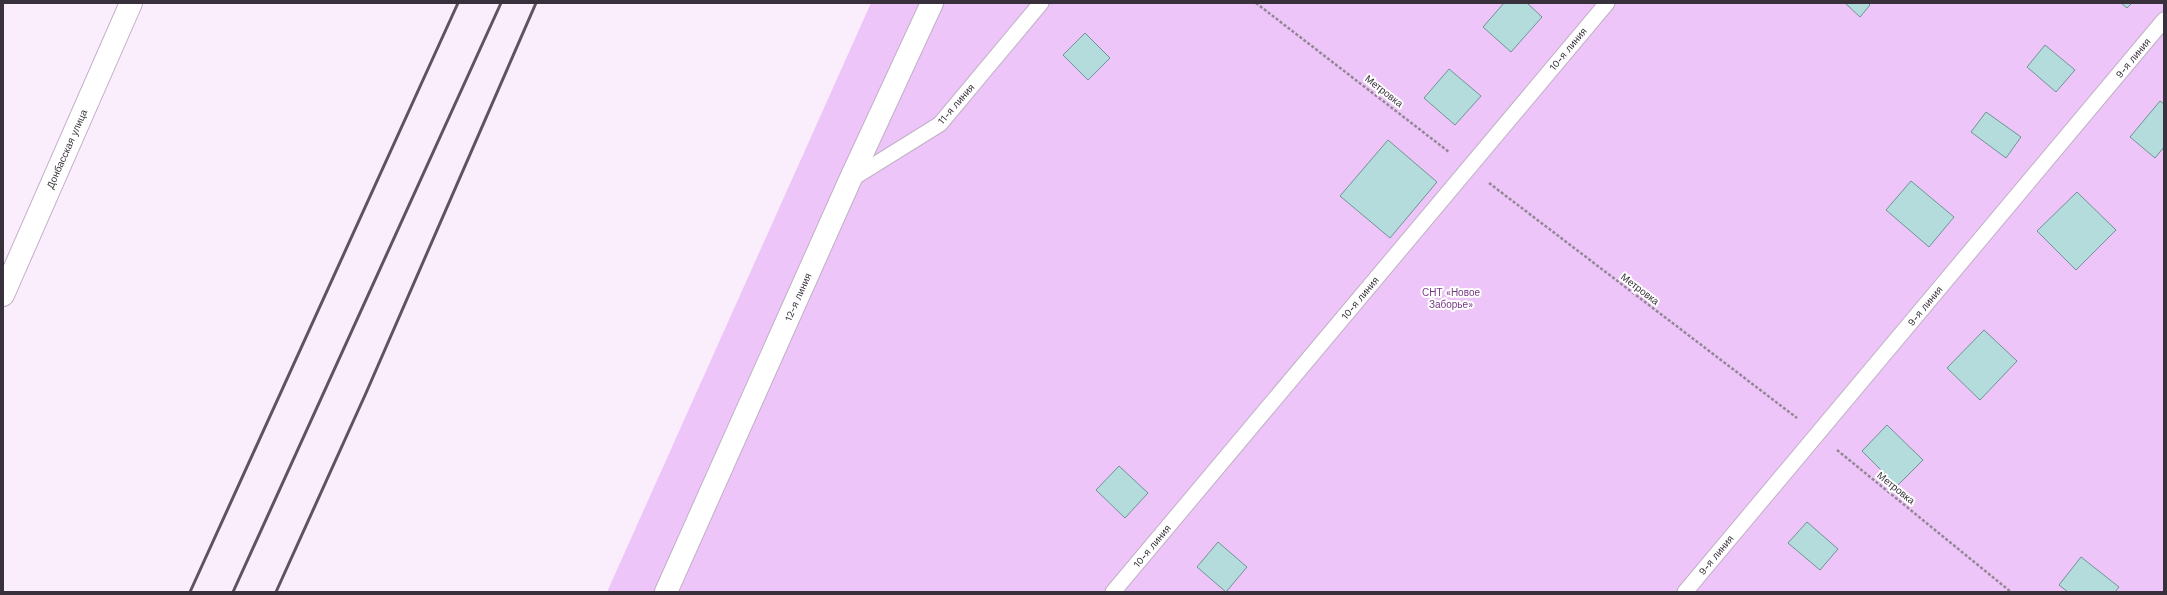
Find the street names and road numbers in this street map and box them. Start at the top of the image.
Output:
street label: 10-я линия [1547,26,1589,72]
street label: 9-я линия [2113,36,2153,80]
street label: Метровка [1363,73,1405,109]
street label: 11-я линия [936,82,976,126]
street label: Донбасская улица [45,107,90,190]
street label: 12-я линия [783,271,813,323]
street label: Метровка [1619,271,1662,307]
street label: 10-я линия [1339,275,1381,321]
street label: 9-я линия [1905,284,1945,328]
street label: Метровка [1875,470,1917,507]
street label: 10-я линия [1131,523,1173,569]
street label: 9-я линия [1696,533,1736,577]

